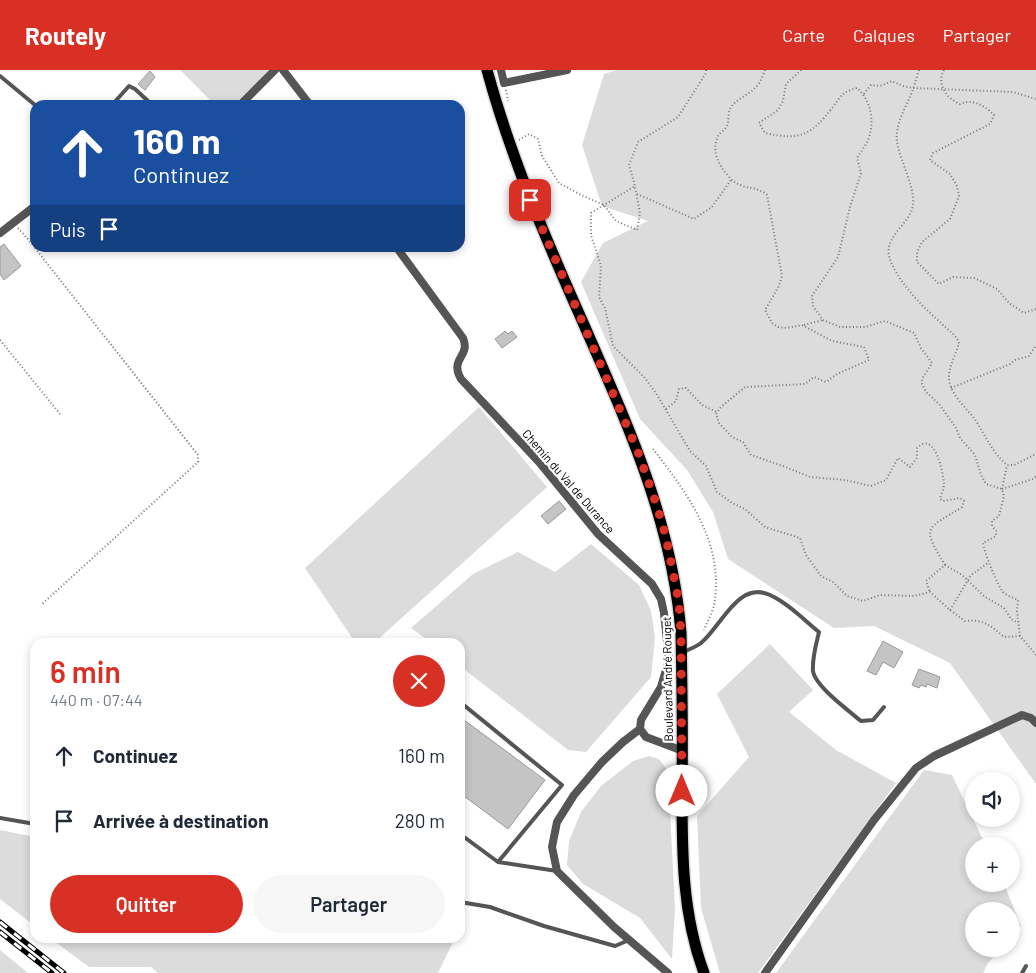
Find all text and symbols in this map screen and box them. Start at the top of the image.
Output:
text: Routely [25,21,106,50]
text: Carte [782,24,825,46]
text: Calques [853,24,915,46]
text: Partager [943,24,1011,46]
text: 160 m [133,119,220,161]
icon: ahead [50,120,115,185]
text: Continuez [133,161,229,187]
pin [509,179,551,221]
icon: arrive [516,186,544,214]
icon: arrive [95,215,123,243]
text: Puis [50,218,85,241]
street label: Chemin du Val de Durance [520,426,618,536]
street label: Boulevard André Rouget [659,616,675,742]
text: 6 min [50,653,121,689]
button: close [393,655,445,707]
text: 440 m · 07:44 [50,690,143,709]
icon: ahead [50,742,78,770]
text: Continuez [93,744,177,767]
text: 160 m [398,744,445,767]
position arrow [655,764,707,816]
map controls [965,772,1020,957]
button: sound [965,772,1020,827]
icon: arrive [50,807,78,835]
text: Arrivée à destination [93,809,269,832]
text: 280 m [395,809,445,832]
button: + [965,837,1020,892]
button: Quitter [50,875,243,933]
button: Partager [253,875,445,933]
button: − [965,902,1020,957]

